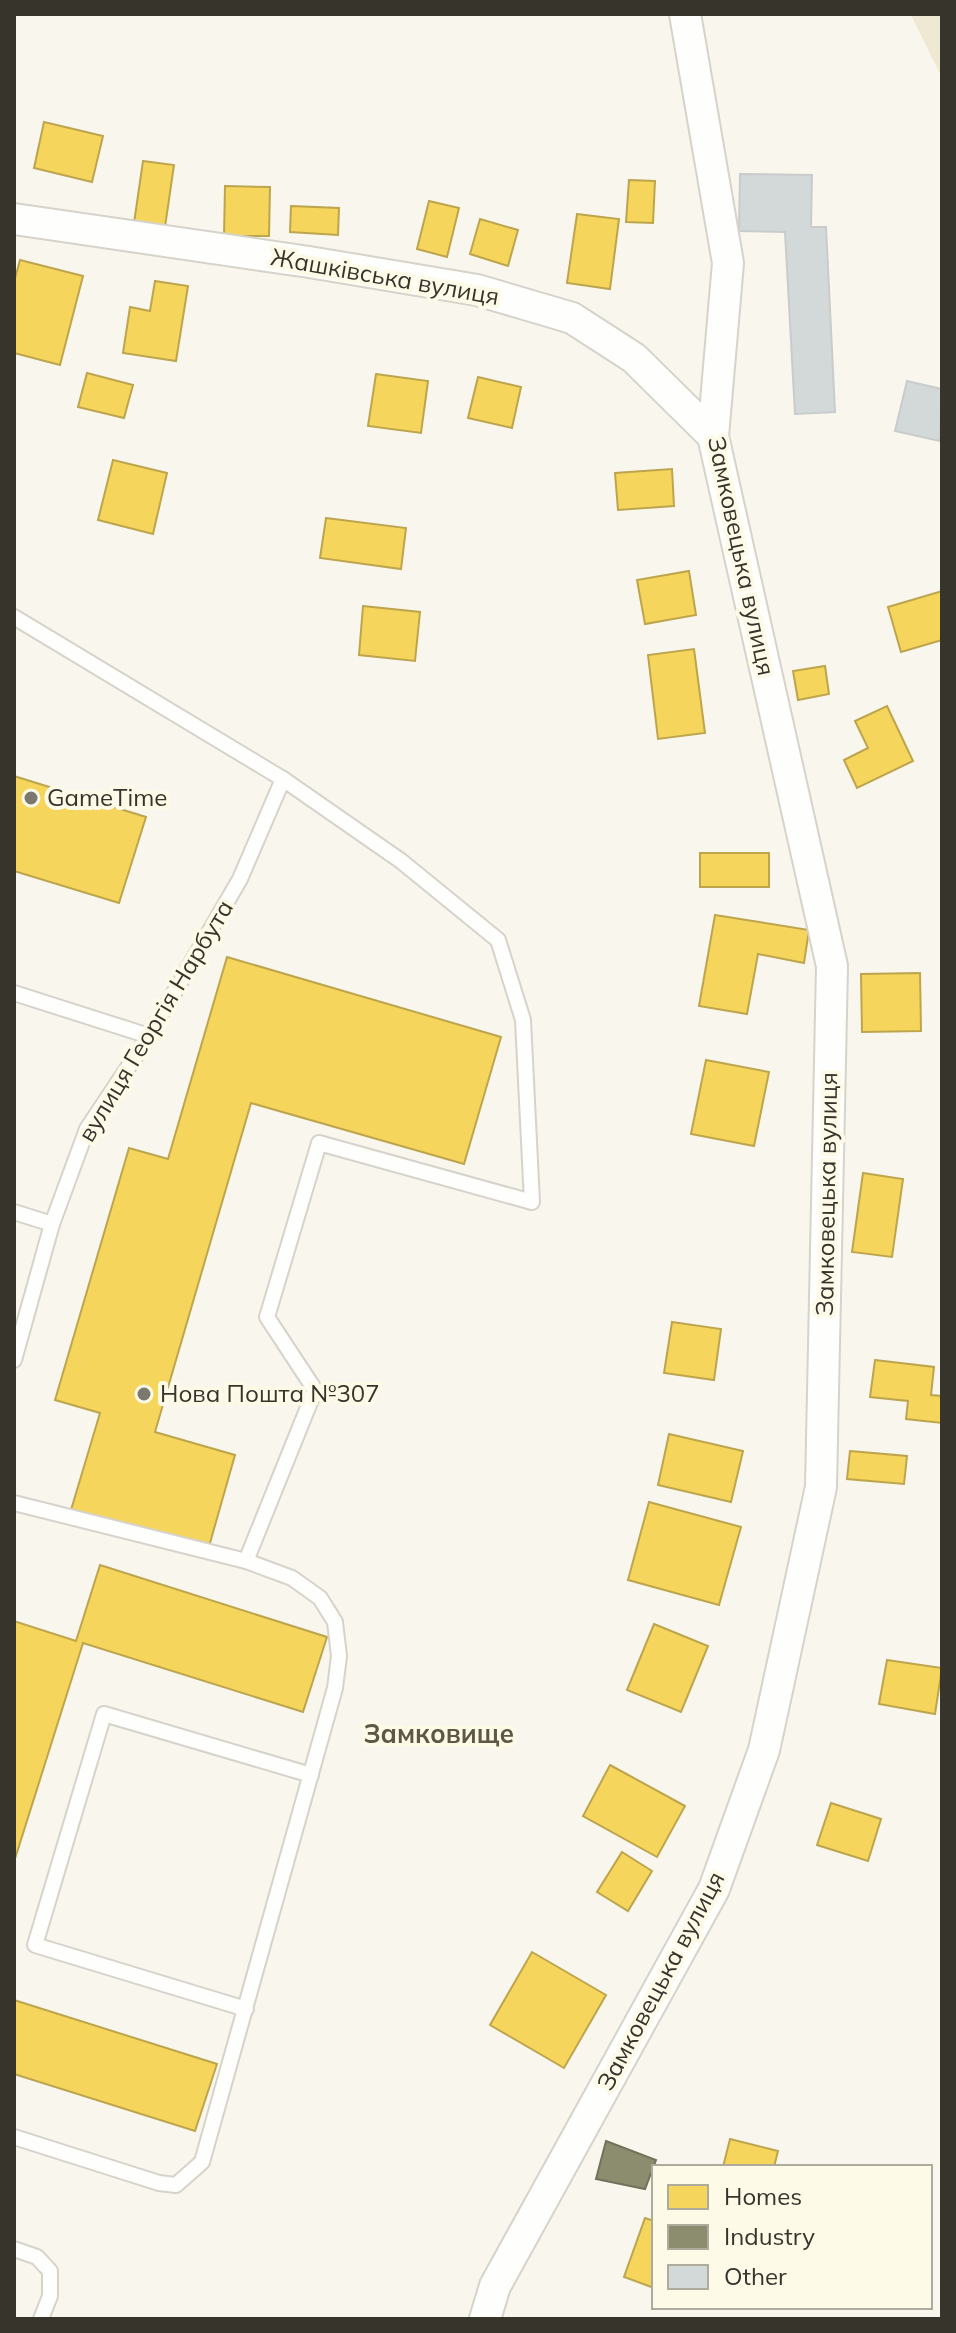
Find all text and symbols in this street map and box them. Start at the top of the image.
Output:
street label: Жашківська вулиця [269,241,502,311]
street label: Замковецька вулиця [702,434,782,678]
place label: GameTime [47,782,167,812]
marker: GameTime [22,789,40,807]
street label: вулиця Георгія Нарбута [71,894,239,1147]
street label: Замковецька вулиця [809,1072,843,1316]
place label: Нова Пошта №307 [160,1378,380,1408]
marker: Нова Пошта №307 [135,1385,153,1403]
district label: Замковище [364,1717,514,1750]
street label: Замковецька вулиця [590,1866,731,2095]
legend [652,2165,932,2309]
text: Homes [724,2181,802,2211]
text: Industry [724,2221,815,2251]
text: Other [724,2261,787,2291]

